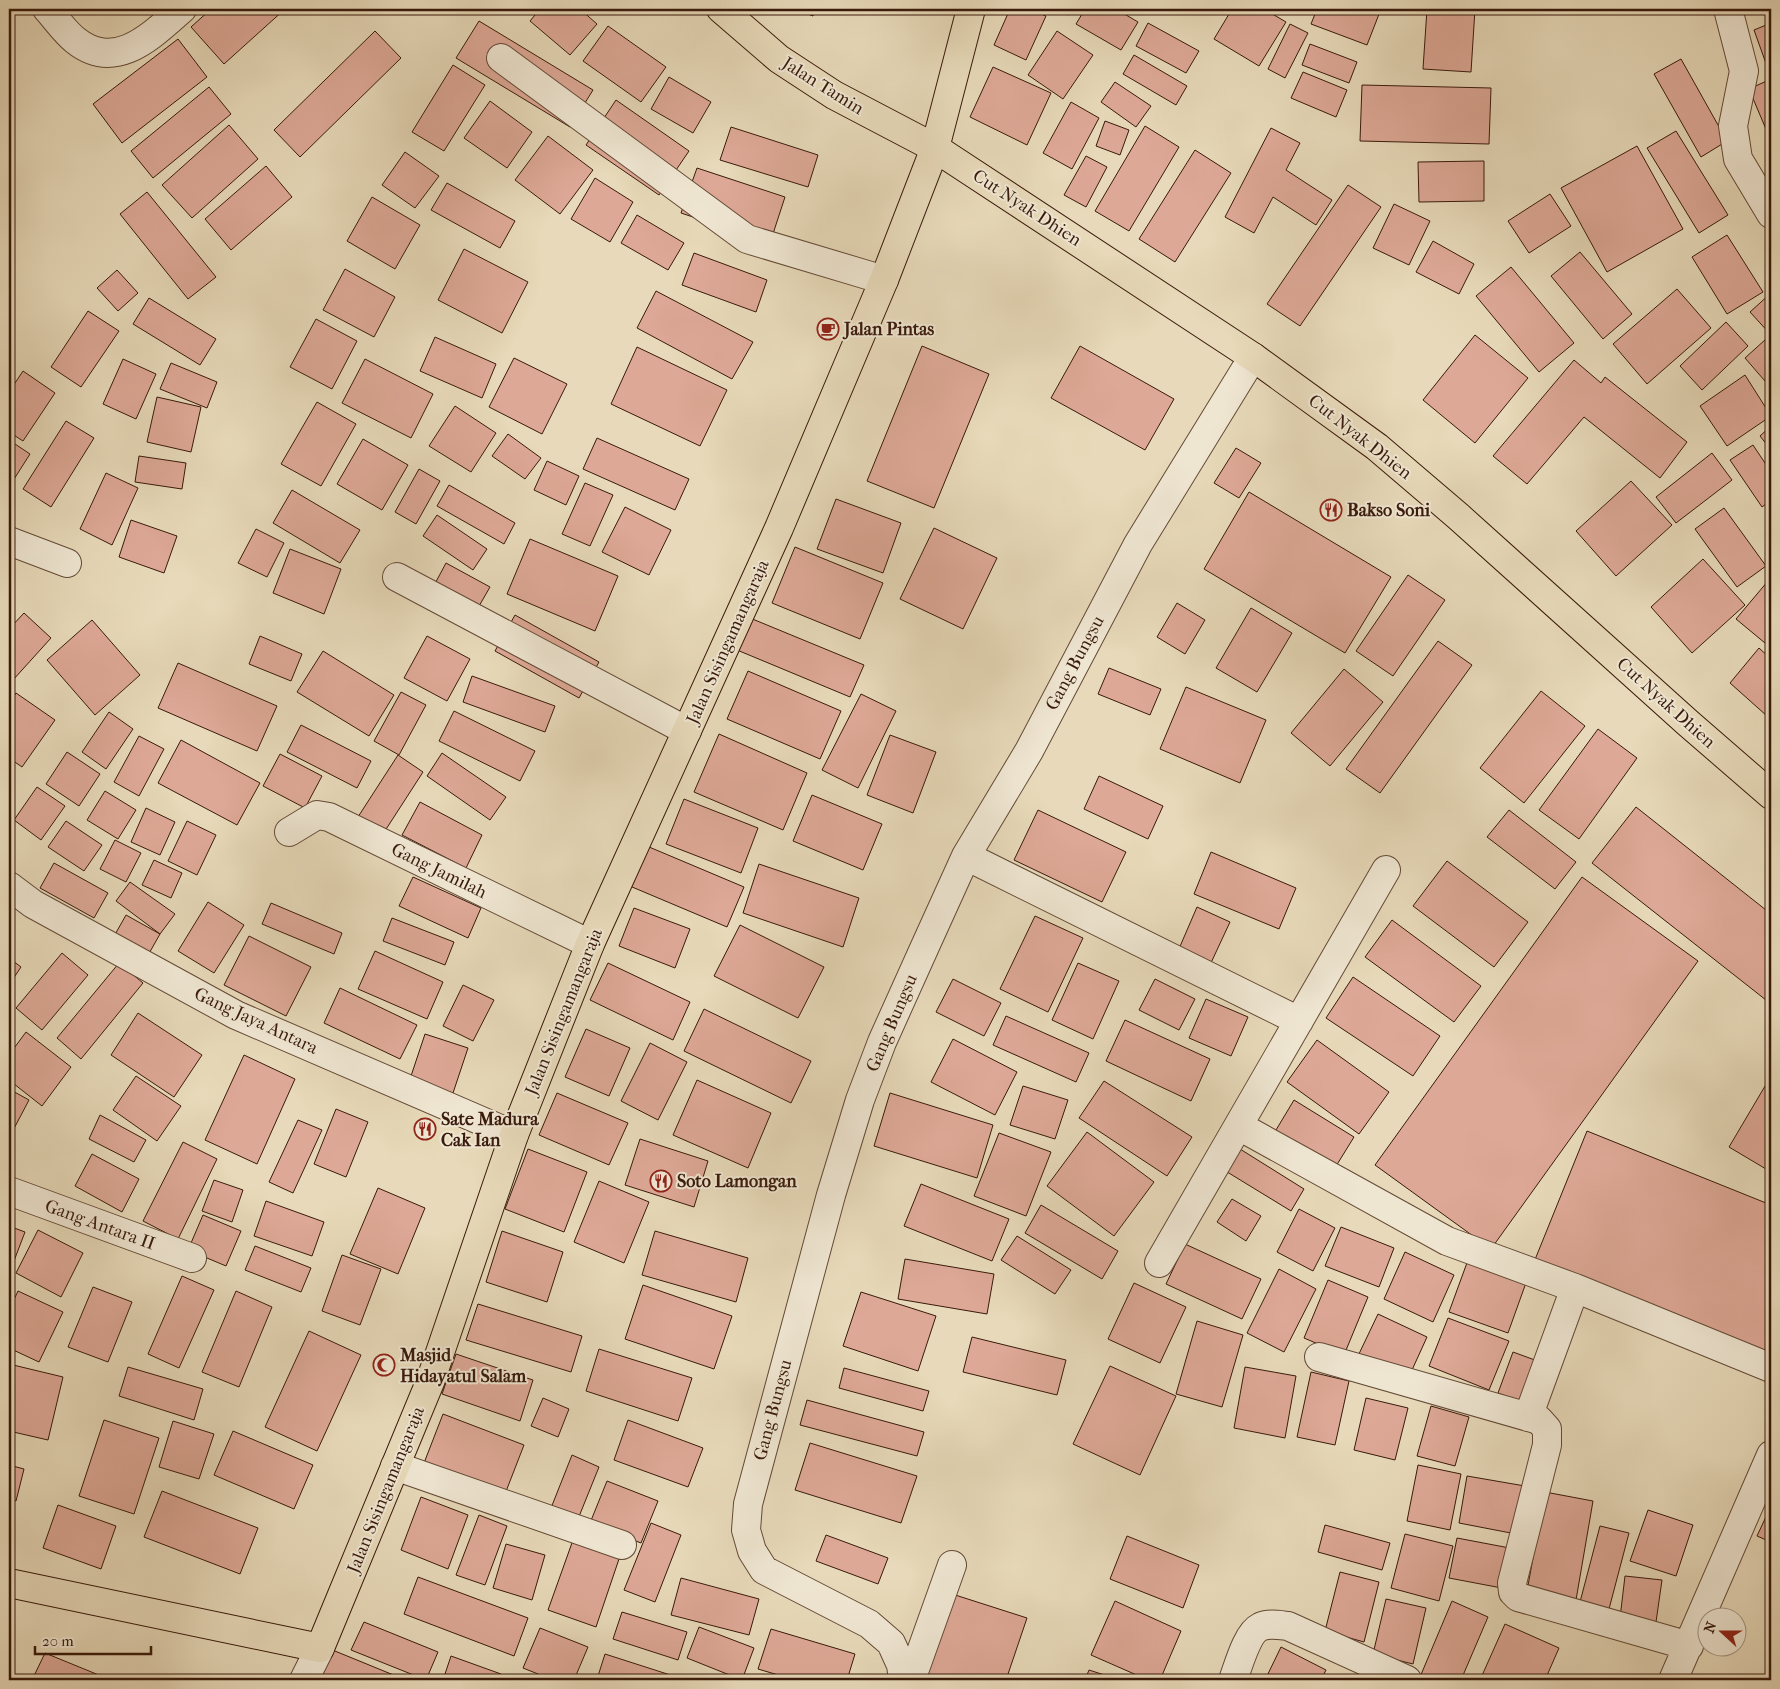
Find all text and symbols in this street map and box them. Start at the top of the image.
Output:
street label: Jalan Tamin [777,52,868,120]
street label: Cut Nyak Dhien [969,165,1086,251]
cafe icon: Jalan Pintas [816,317,840,341]
place label: Jalan Pintas [842,319,935,340]
street label: Cut Nyak Dhien [1304,390,1416,484]
restaurant icon: Bakso Soni [1319,498,1343,522]
place label: Bakso Soni [1347,500,1431,521]
street label: Jalan Sisingamangaraja [681,556,774,729]
street label: Gang Bungsu [1041,612,1109,714]
street label: Cut Nyak Dhien [1613,653,1720,753]
street label: Gang Jamilah [388,839,490,903]
street label: Jalan Sisingamangaraja [520,925,607,1100]
street label: Gang Bungsu [862,971,922,1075]
street label: Gang Jaya Antara [191,983,322,1059]
place label: Sate Madura Cak Ian [441,1109,539,1151]
restaurant icon: Sate Madura Cak Ian [413,1117,437,1141]
restaurant icon: Soto Lamongan [649,1169,673,1193]
place label: Soto Lamongan [677,1171,797,1192]
street label: Gang Antara II [42,1195,158,1255]
place label: Masjid Hidayatul Salam [399,1345,527,1387]
mosque icon: Masjid Hidayatul Salam [372,1353,396,1377]
street label: Gang Bungsu [749,1357,797,1463]
street label: Jalan Sisingamangaraja [342,1403,429,1578]
north arrow [1698,1606,1748,1656]
text: N [1700,1619,1720,1636]
scale bar [35,1624,151,1656]
text: 20 m [42,1632,74,1650]

